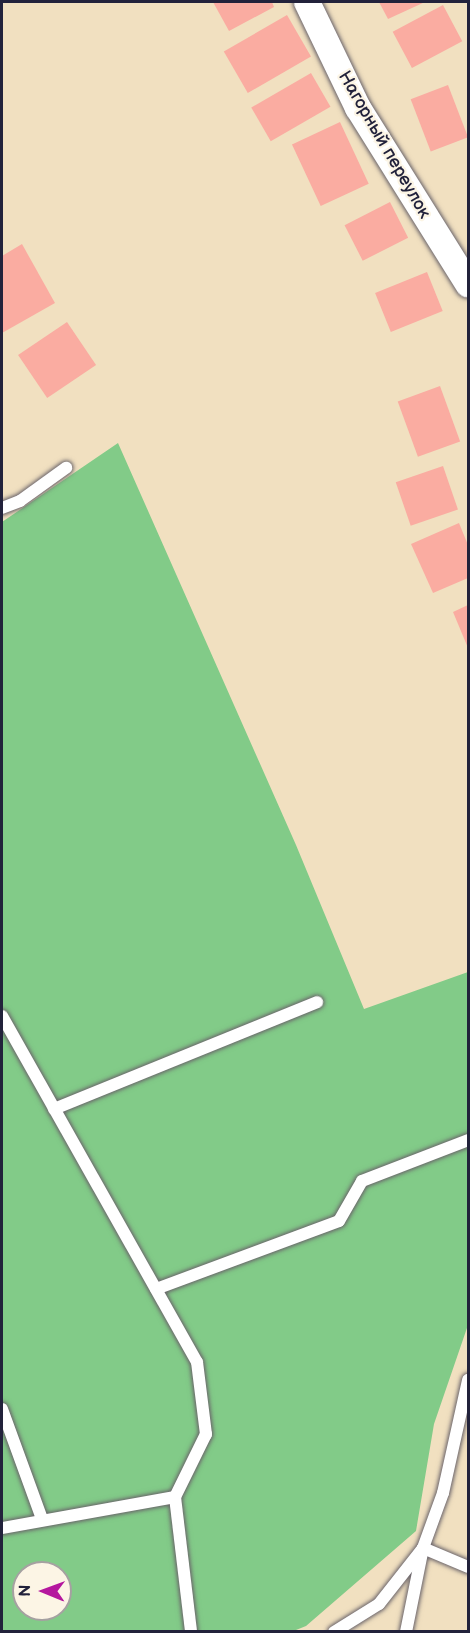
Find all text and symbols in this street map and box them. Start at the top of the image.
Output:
street label: Нагорный переулок [333,67,435,223]
north arrow [12,1561,72,1621]
text: N [16,1585,35,1597]

